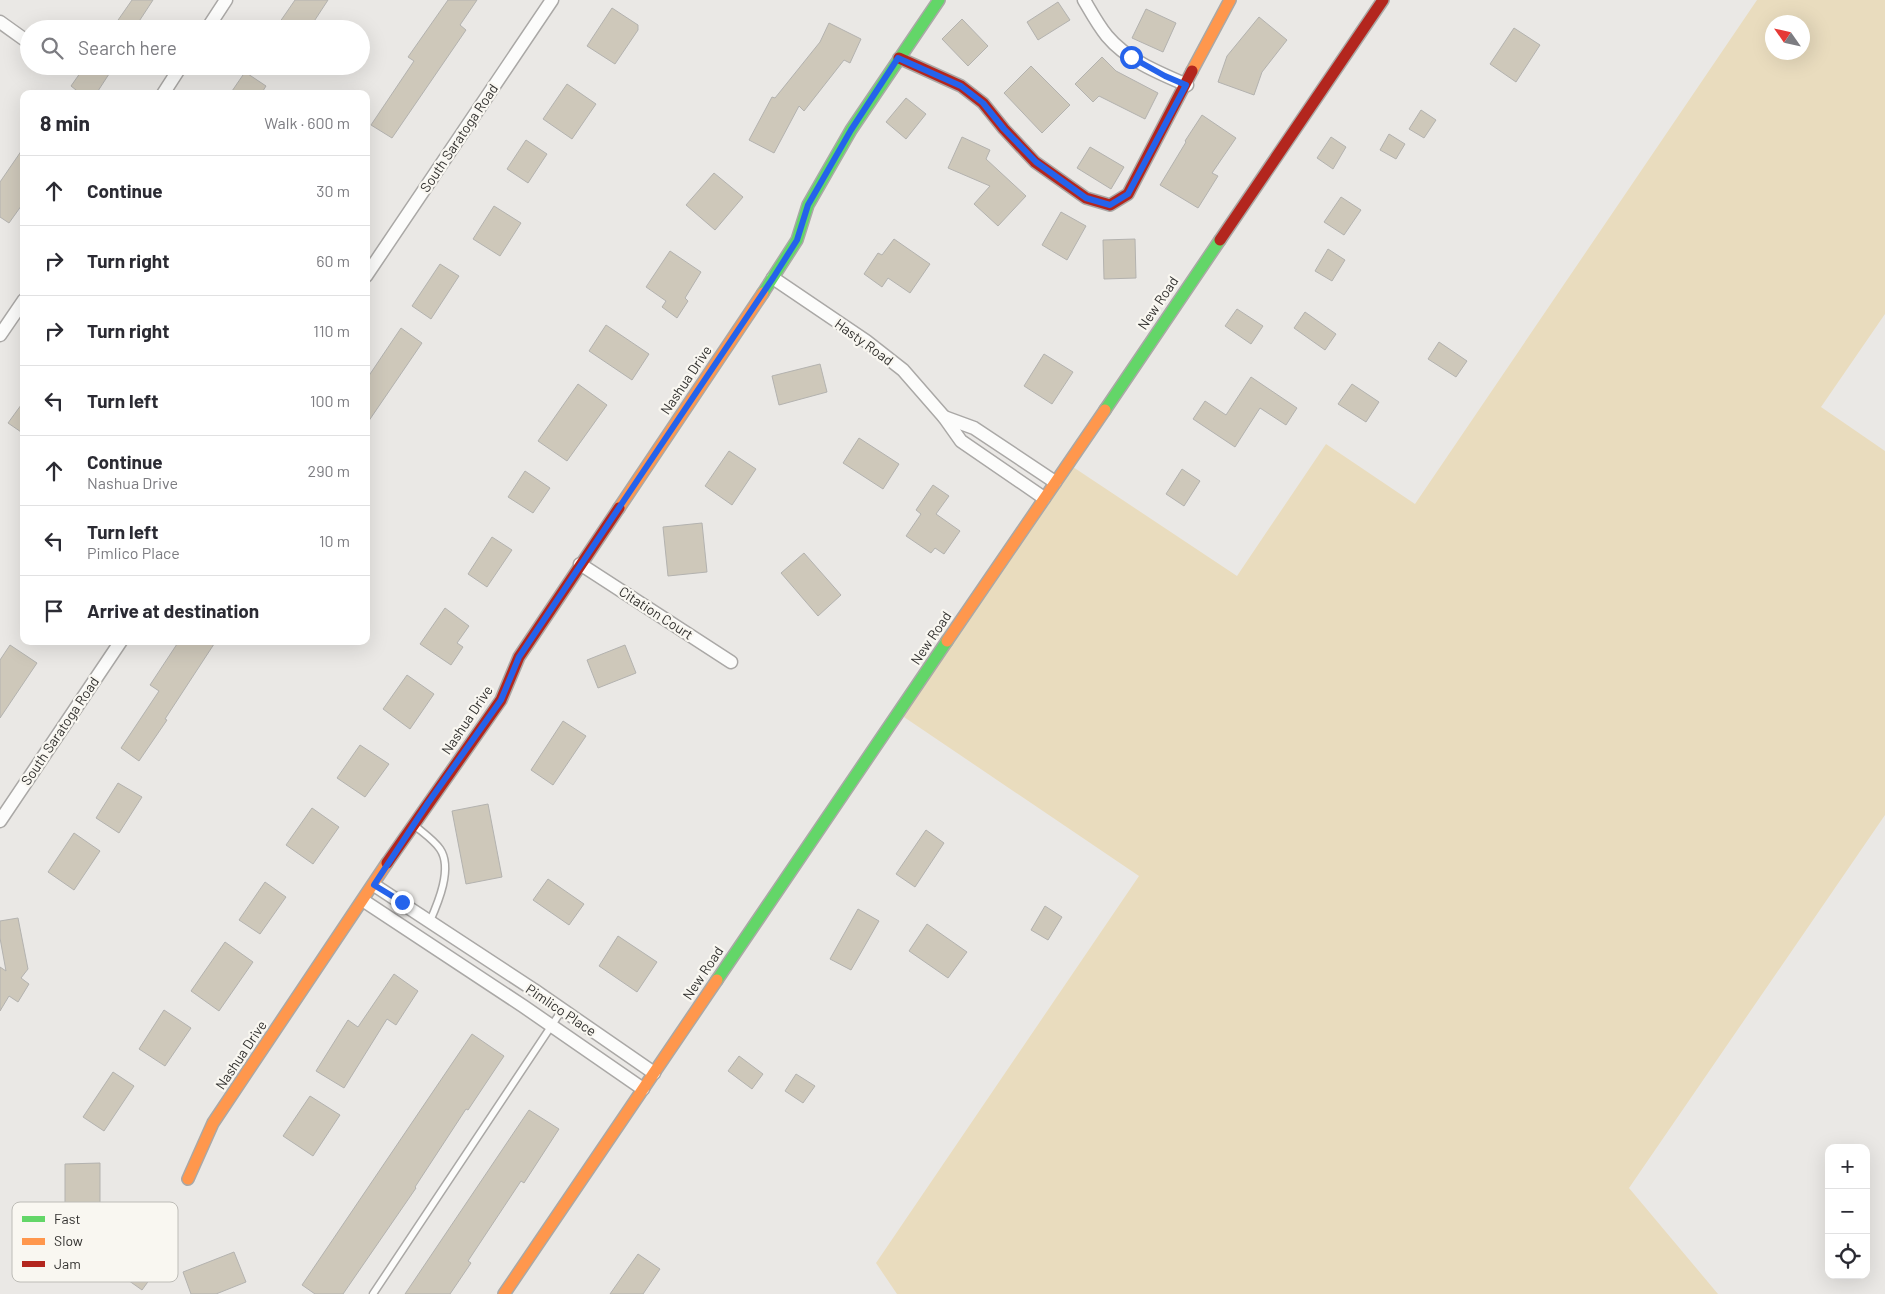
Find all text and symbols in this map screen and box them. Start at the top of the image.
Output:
north arrow [1765,15,1810,60]
search box [20,20,370,75]
icon: search [38,34,66,62]
text: Search here [78,36,177,59]
route start [1120,46,1143,69]
street label: South Saratoga Road [416,80,501,195]
text: 8 min [40,110,90,135]
text: Walk · 600 m [264,113,350,132]
icon: ahead [40,177,68,205]
text: Continue [87,179,163,202]
text: 30 m [316,181,350,200]
icon: right [40,247,68,275]
text: Turn right [87,249,169,272]
text: 60 m [316,251,350,270]
street label: New Road [1134,273,1182,333]
street label: Hasty Road [832,315,897,369]
icon: right [40,317,68,345]
text: Turn right [87,319,169,342]
text: 110 m [313,321,350,340]
street label: Nashua Drive [656,342,715,417]
icon: left [40,387,68,415]
text: Turn left [87,389,158,412]
text: 100 m [310,391,350,410]
text: Continue [87,450,163,473]
icon: ahead [40,457,68,485]
text: 290 m [308,461,350,480]
text: Nashua Drive [87,473,178,492]
text: Turn left [87,520,158,543]
icon: left [40,527,68,555]
text: 10 m [319,531,350,550]
text: Pimlico Place [87,543,180,562]
street label: Citation Court [616,582,697,643]
icon: arrive [40,597,68,625]
text: Arrive at destination [87,599,259,622]
street label: New Road [907,608,955,668]
street label: South Saratoga Road [17,673,102,788]
street label: Nashua Drive [437,682,496,757]
route end [391,891,414,914]
street label: New Road [679,943,727,1003]
street label: Pimlico Place [523,980,600,1039]
street label: Nashua Drive [211,1017,270,1092]
map controls [1825,1144,1870,1279]
button: + [1825,1144,1870,1189]
button: − [1825,1189,1870,1234]
legend [12,1202,178,1282]
text: Fast [54,1210,80,1227]
text: Slow [54,1232,83,1249]
button: locate [1825,1234,1870,1279]
text: Jam [54,1255,81,1272]

